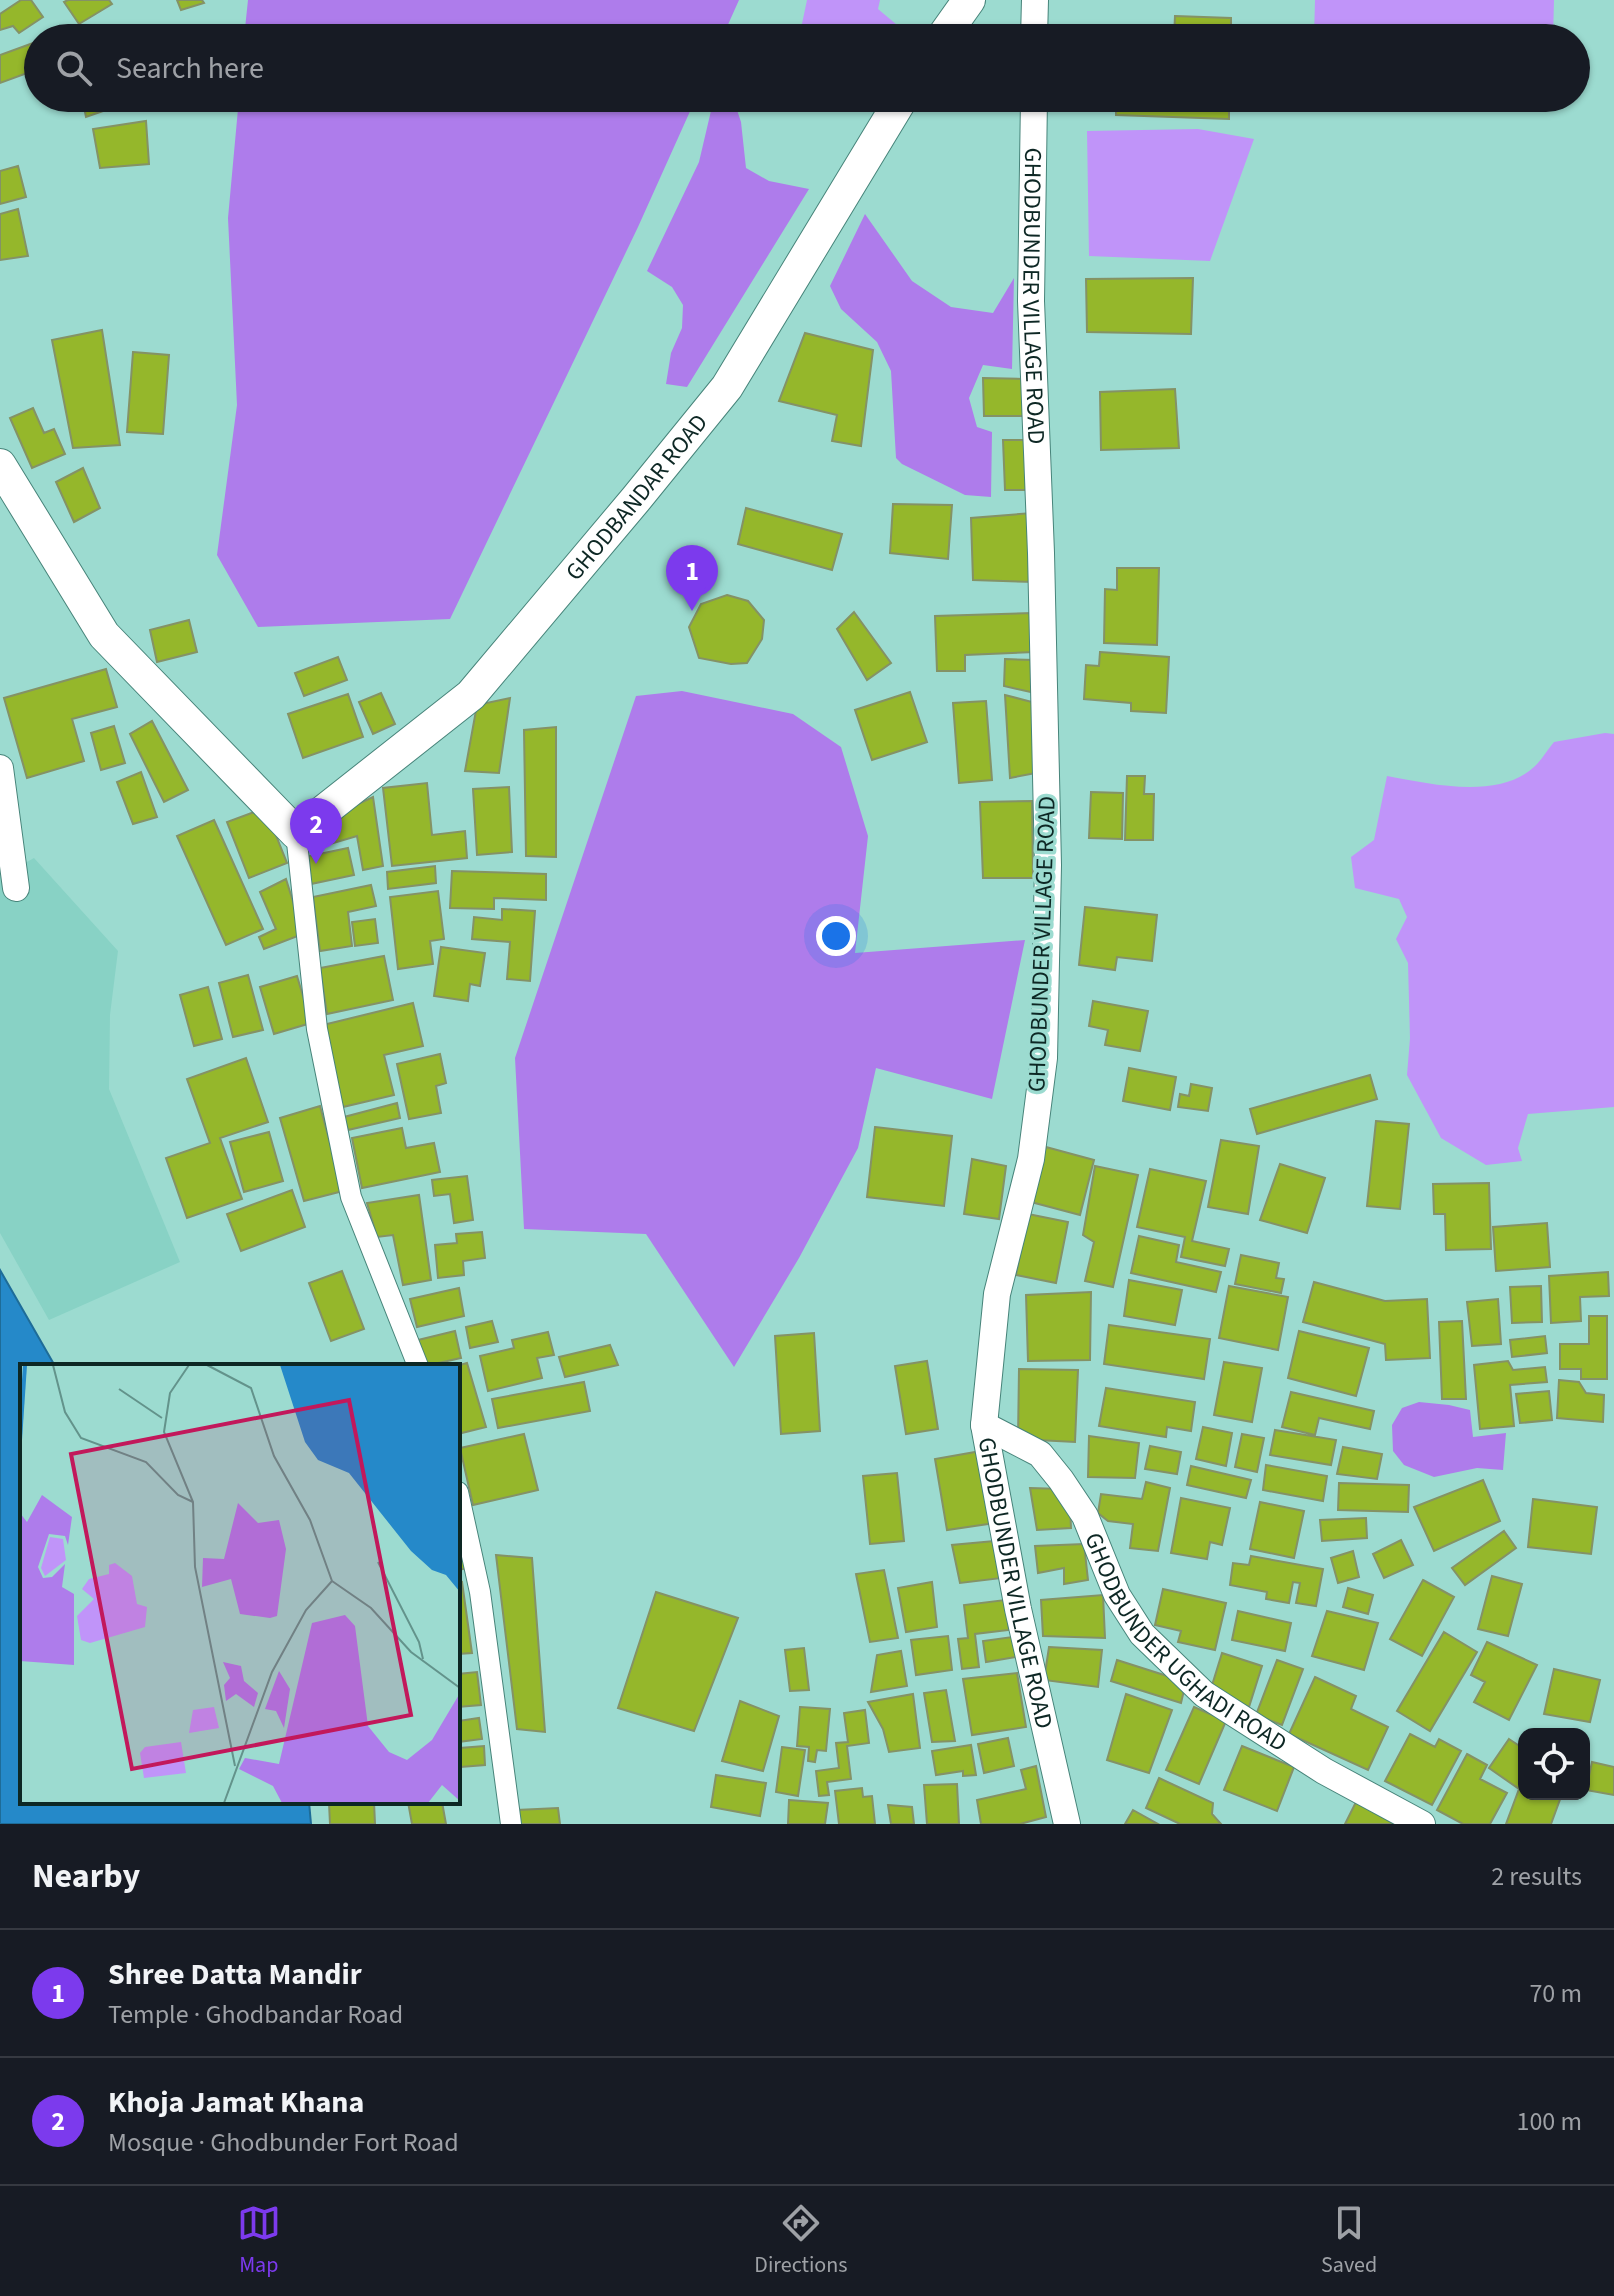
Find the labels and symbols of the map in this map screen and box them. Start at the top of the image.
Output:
street label: GHODBUNDER VILLAGE ROAD [1013,147,1054,445]
street label: GHODBANDAR ROAD [557,406,716,588]
pin: 1 [666,545,718,611]
street label: GHODBUNDER VILLAGE ROAD [1019,795,1065,1093]
pin: 2 [290,798,342,864]
your location [816,916,856,956]
inset map [20,1364,460,1804]
street label: GHODBUNDER VILLAGE ROAD [969,1434,1062,1732]
street label: GHODBUNDER UGHADI ROAD [1076,1527,1294,1760]

